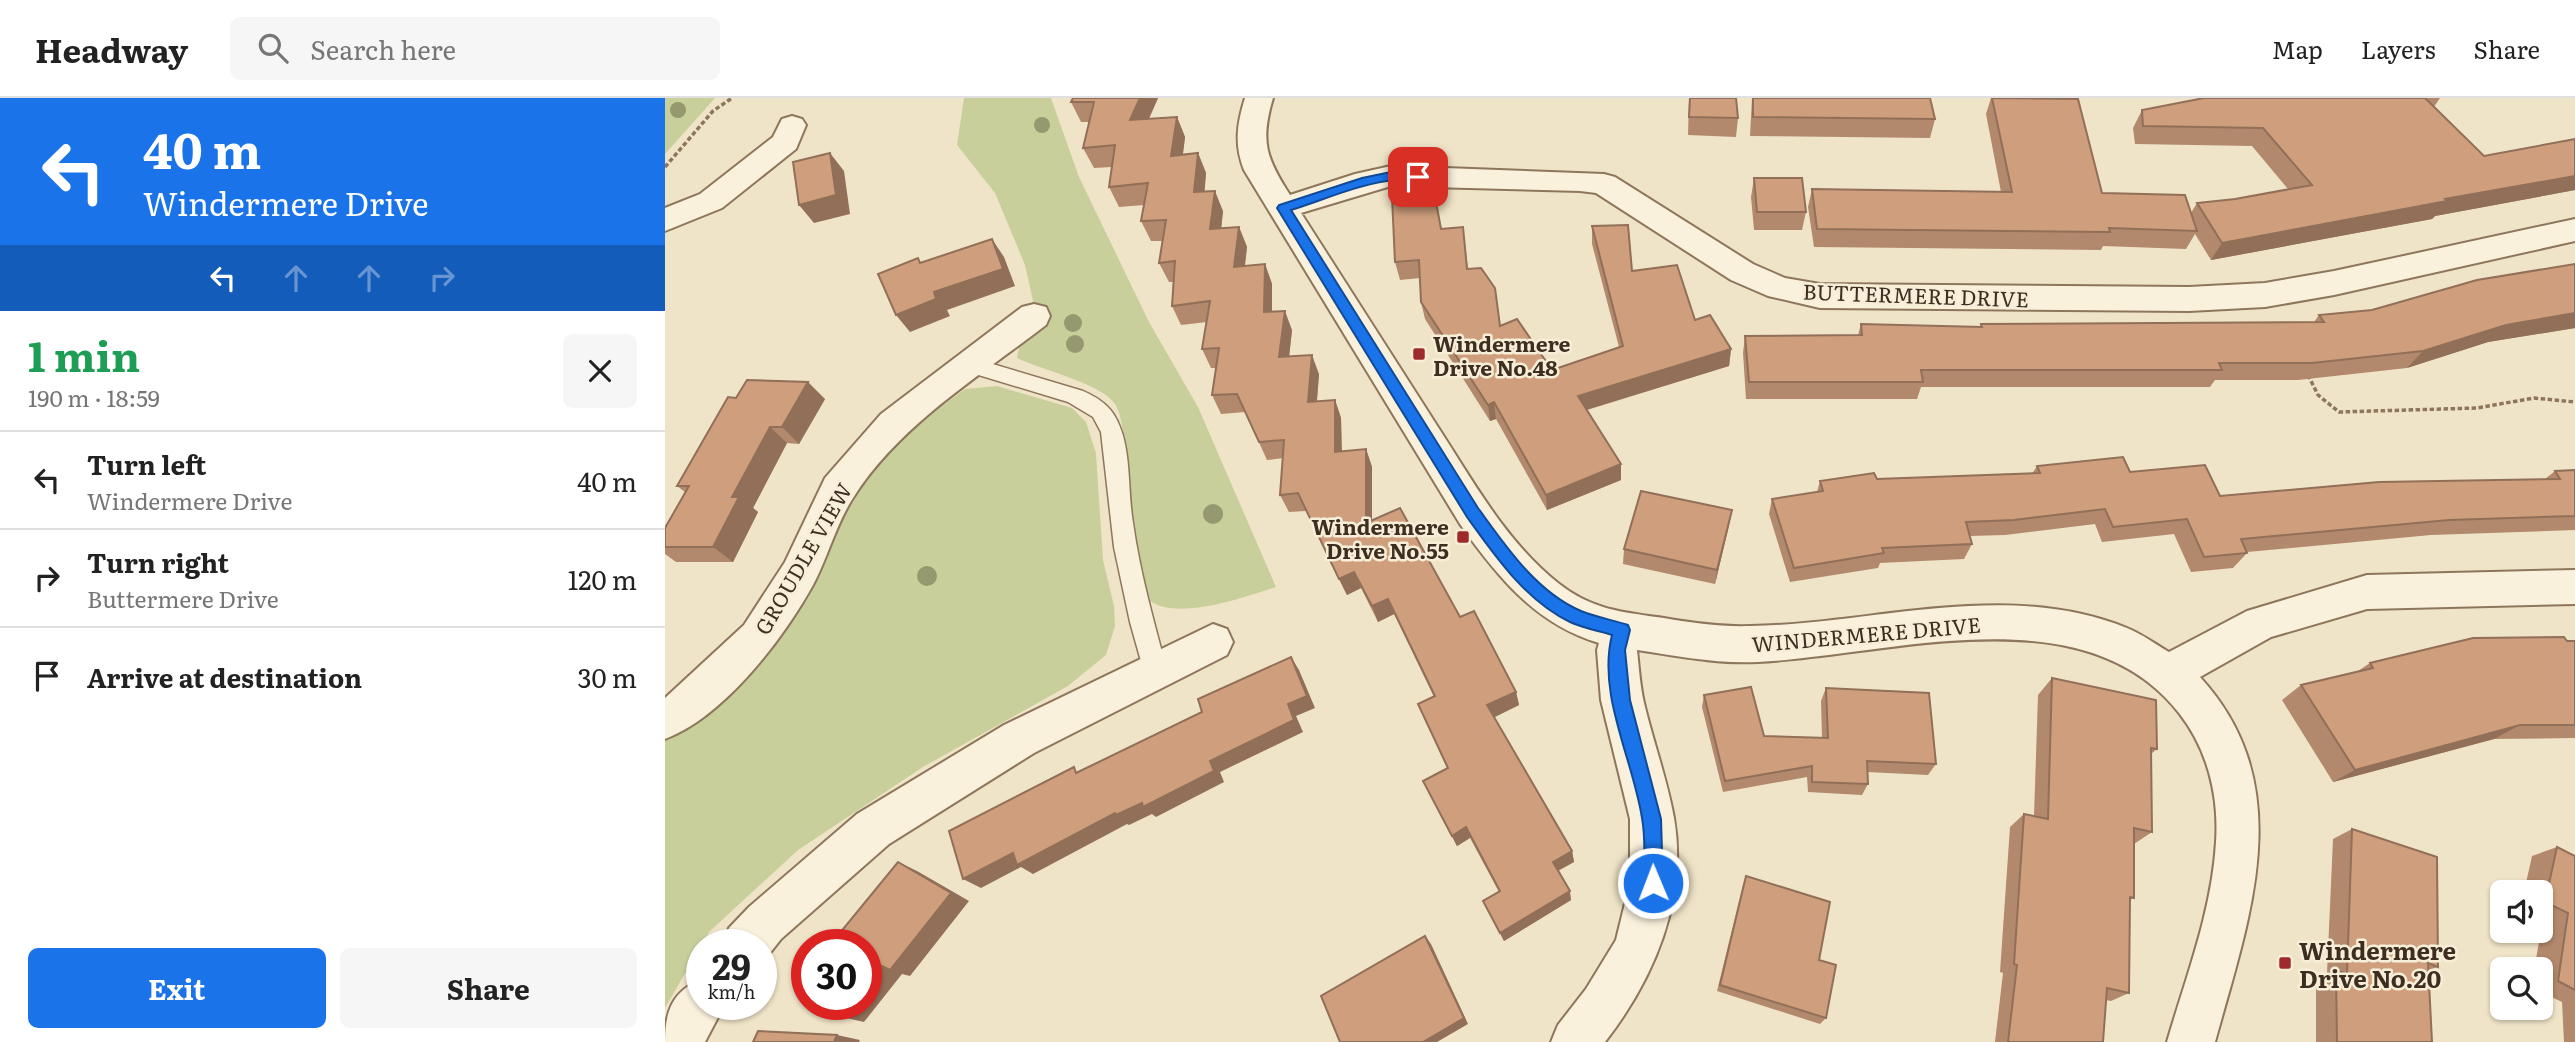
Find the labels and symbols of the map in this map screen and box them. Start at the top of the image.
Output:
pin [1388,147,1448,207]
street label: BUTTERMERE DRIVE [1802,275,2030,313]
place label: Windermere Drive No.48 [1433,327,1571,382]
marker: Windermere Drive No.48 [1411,346,1427,362]
street label: GROUDLE VIEW [746,476,858,640]
place label: Windermere Drive No.55 [1312,510,1449,565]
marker: Windermere Drive No.55 [1455,529,1471,545]
street label: WINDERMERE DRIVE [1750,608,1982,658]
position arrow [1616,846,1690,920]
speed limit sign: 30 [791,929,882,1020]
place label: Windermere Drive No.20 [2299,932,2456,995]
marker: Windermere Drive No.20 [2277,955,2293,971]

